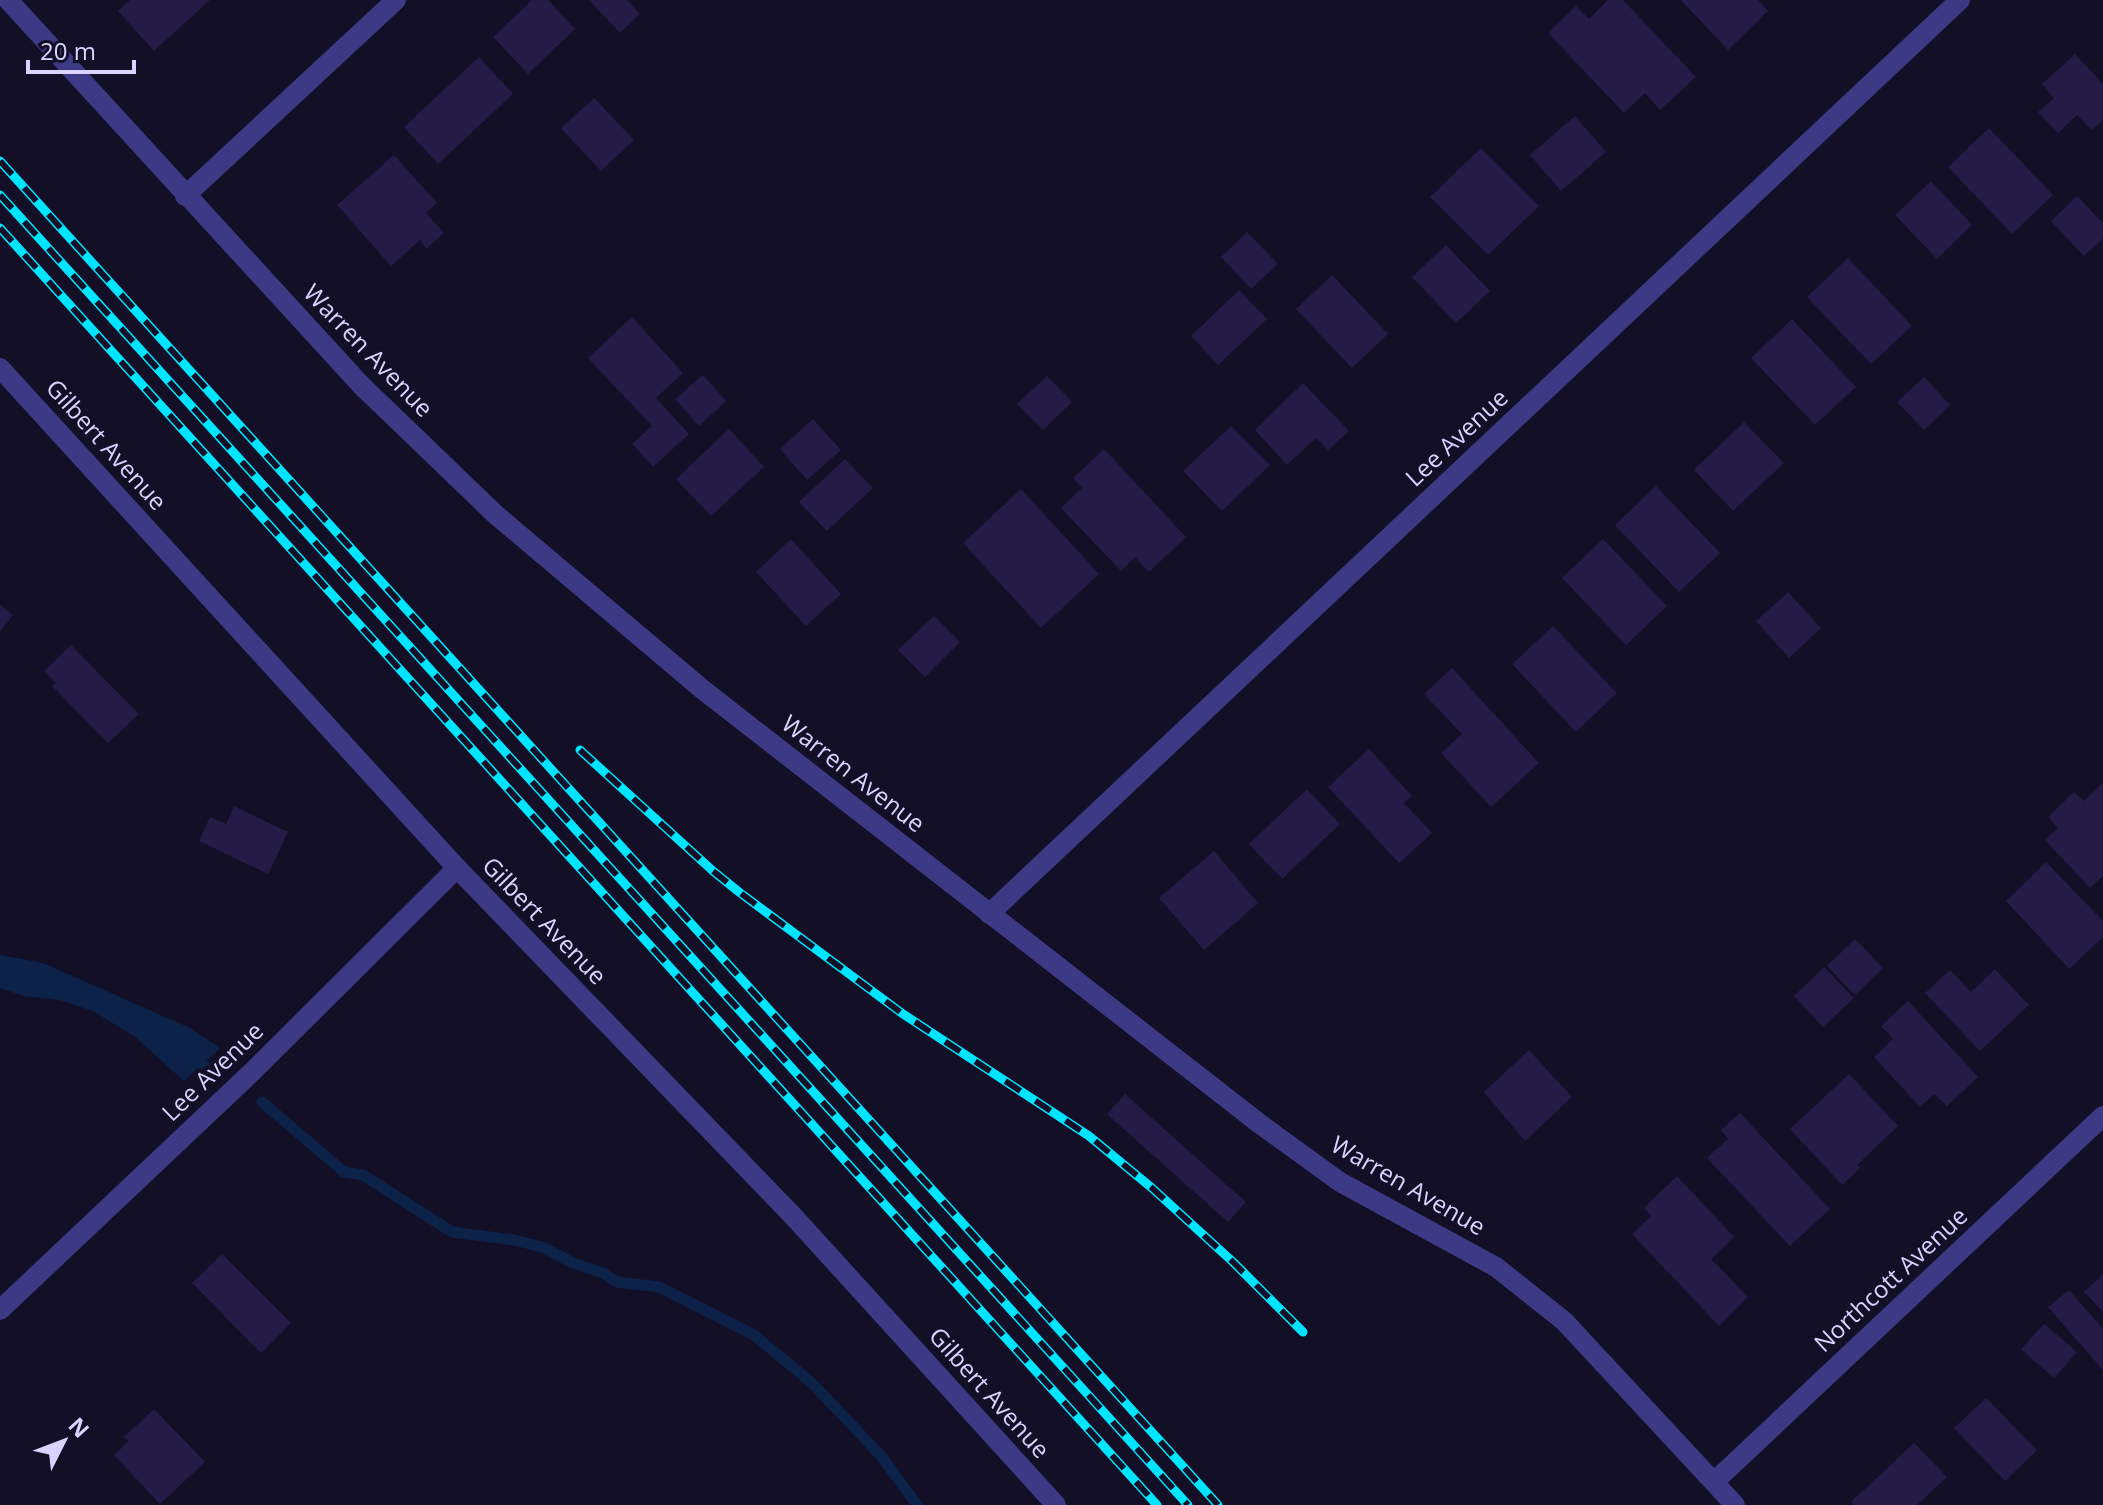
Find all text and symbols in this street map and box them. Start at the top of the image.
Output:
scale bar [28,24,134,74]
text: 20 m [40,34,96,67]
street label: Warren Avenue [297,276,441,424]
street label: Gilbert Avenue [39,371,175,517]
street label: Lee Avenue [1397,381,1515,493]
street label: Warren Avenue [776,707,932,839]
street label: Gilbert Avenue [476,849,615,991]
street label: Lee Avenue [154,1014,270,1128]
street label: Warren Avenue [1326,1127,1492,1242]
street label: Northcott Avenue [1806,1199,1974,1359]
street label: Gilbert Avenue [922,1319,1058,1465]
north arrow [24,1401,104,1481]
text: N [62,1410,97,1444]

